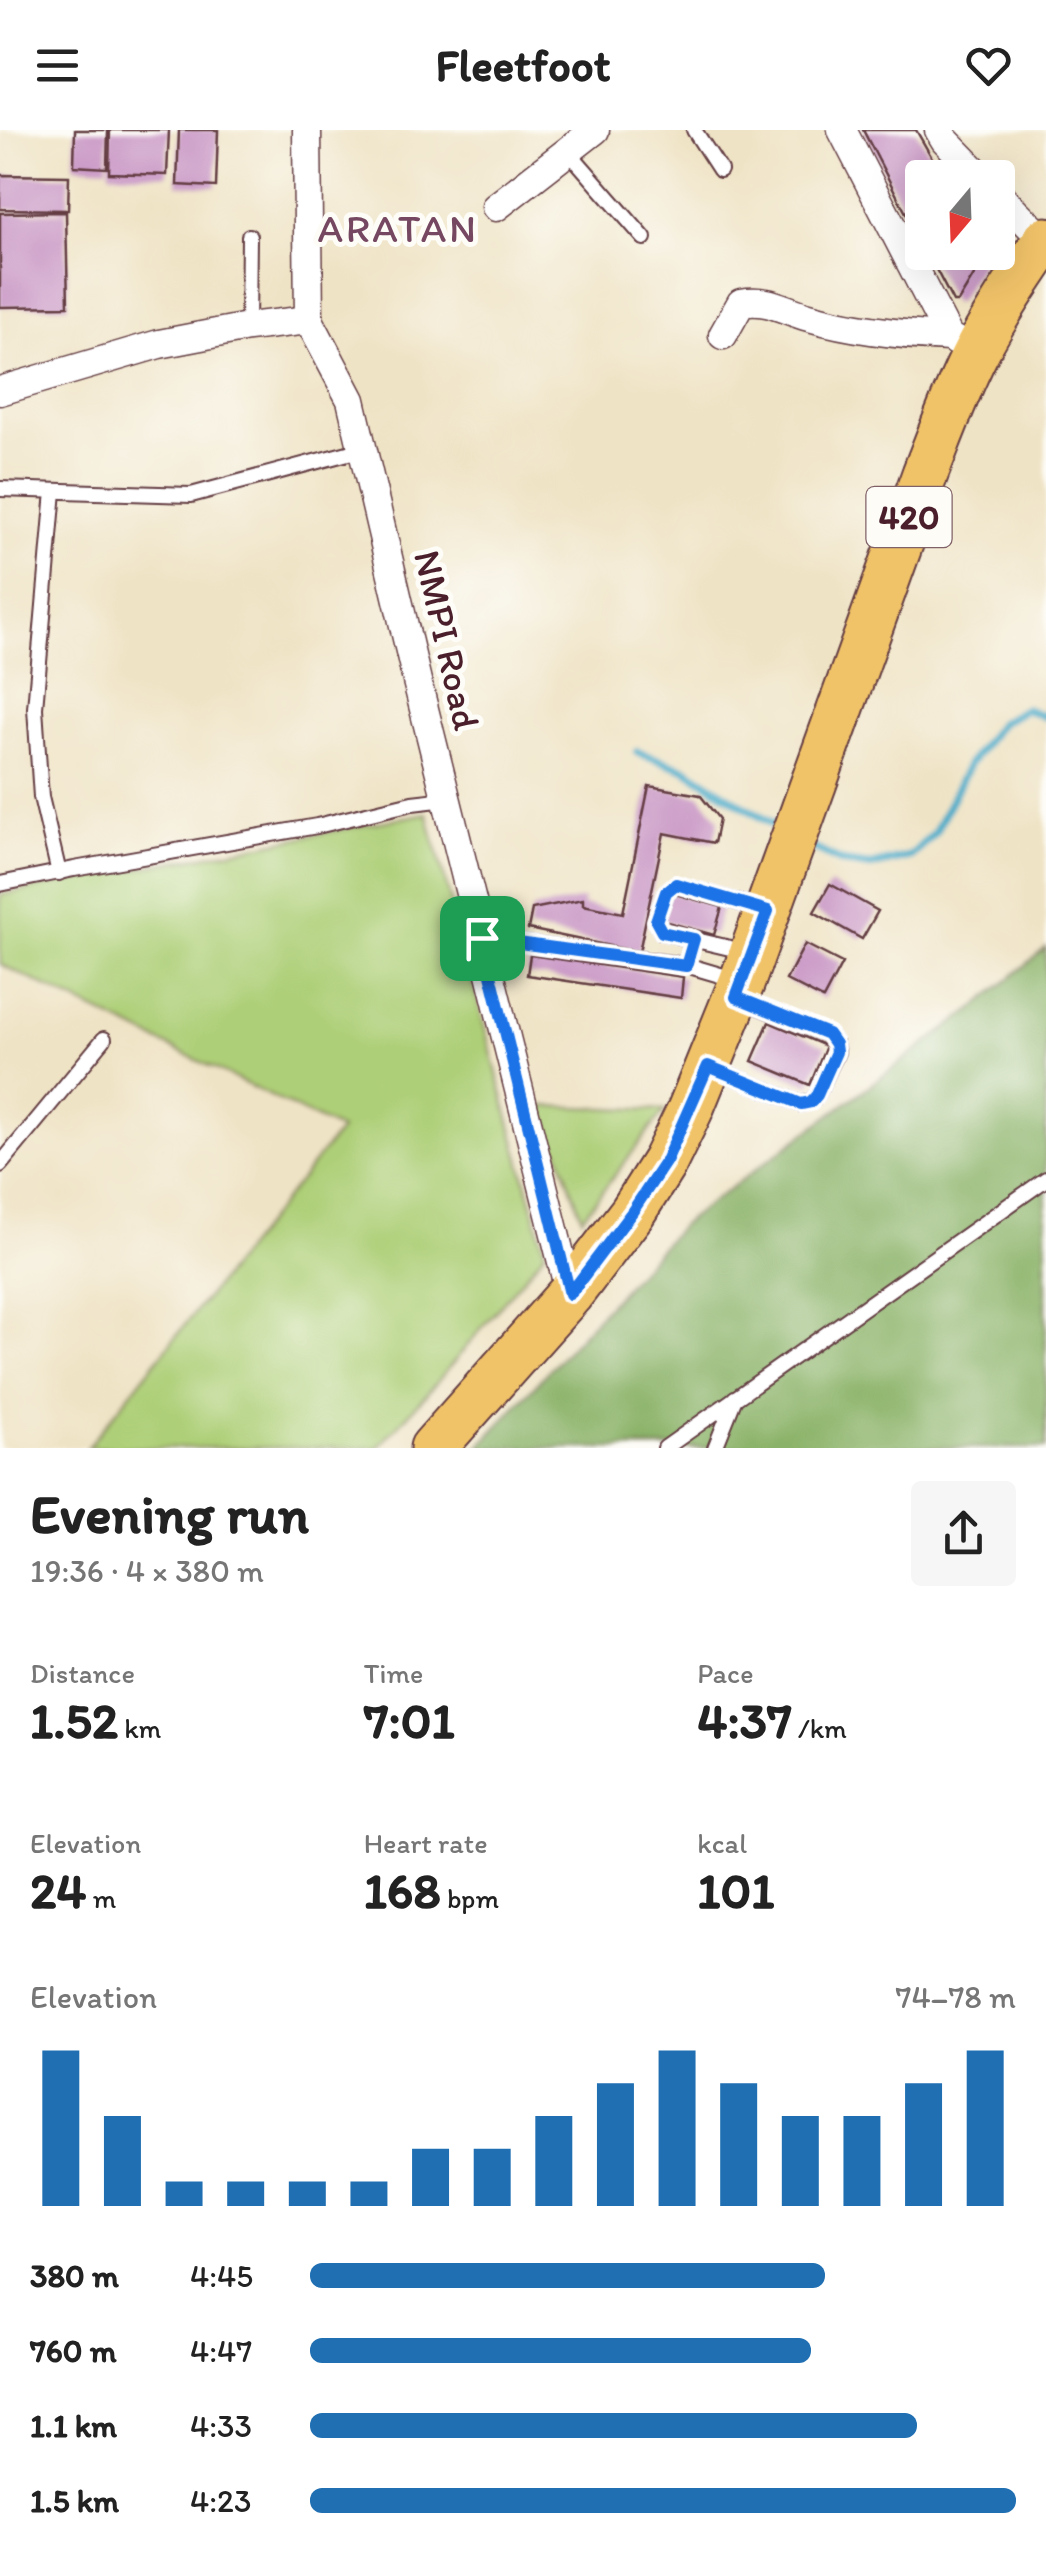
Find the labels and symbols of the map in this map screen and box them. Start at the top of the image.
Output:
north arrow [905,160,1015,270]
district label: ARATAN [318,204,478,252]
road number: 420 [866,487,952,547]
street label: NMPI Road [404,546,490,734]
pin [440,896,525,981]

